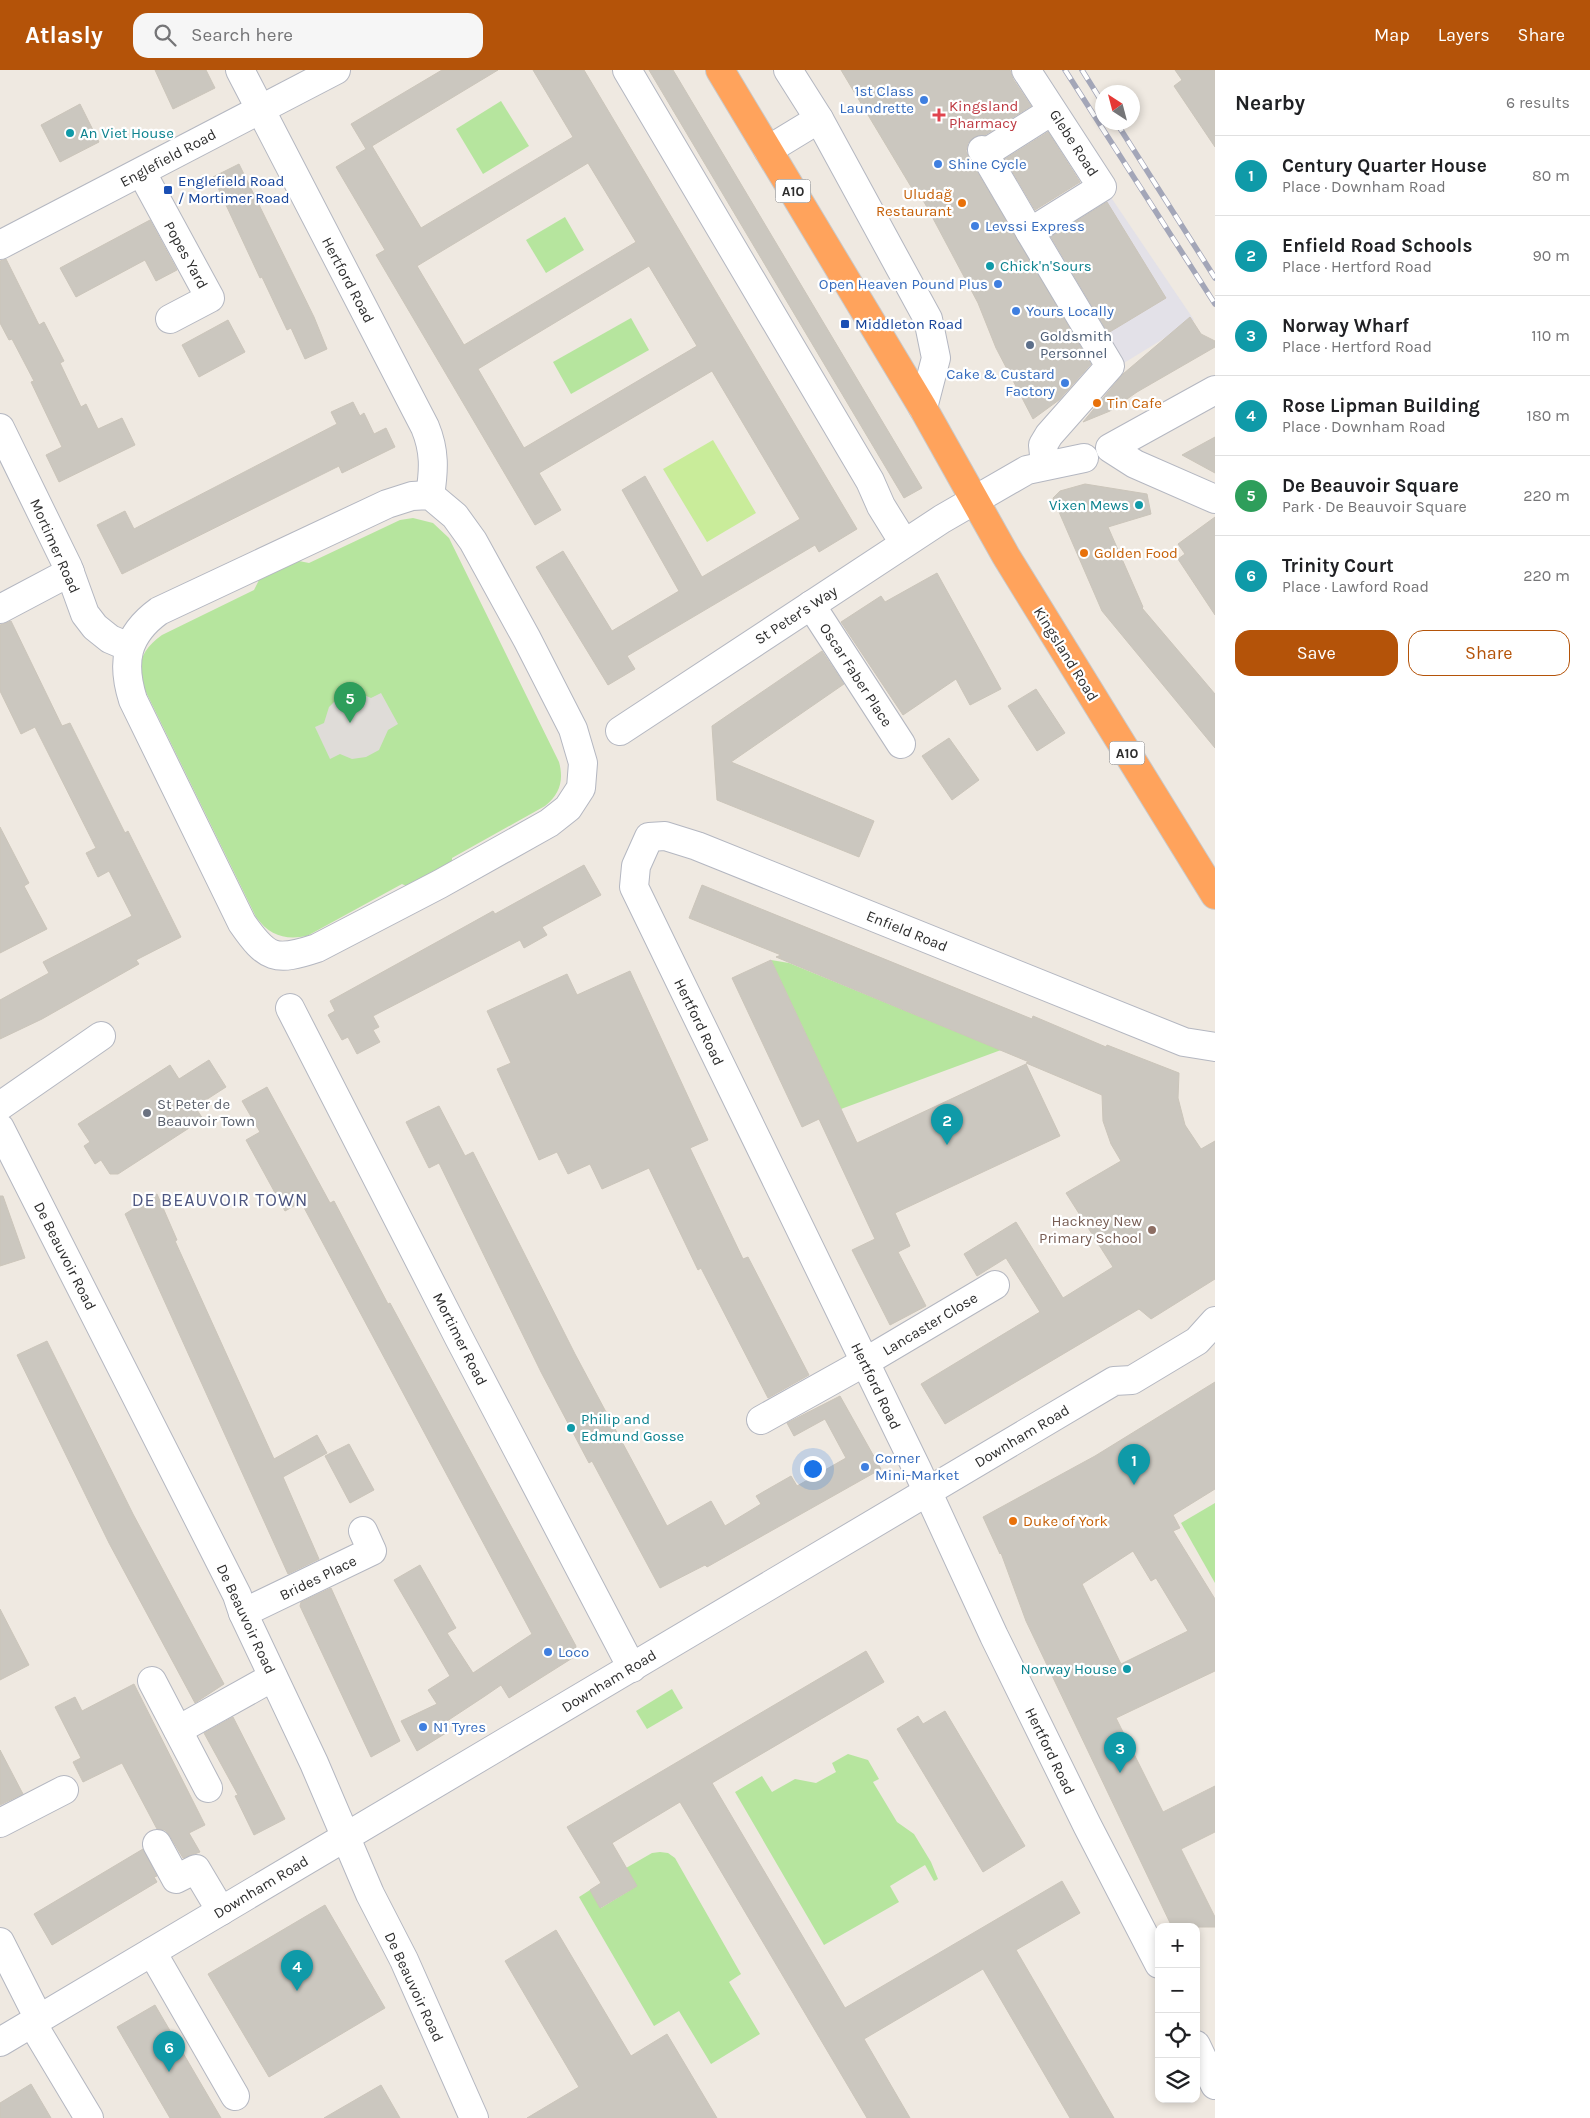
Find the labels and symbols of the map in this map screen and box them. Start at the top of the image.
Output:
place label: 1st Class Laundrette [840,82,914,117]
north arrow [1095,85,1140,130]
marker: 1st Class Laundrette [918,94,930,106]
place label: Kingsland Pharmacy [949,97,1018,132]
street label: Glebe Road [1046,106,1102,180]
marker: Kingsland Pharmacy [933,109,945,121]
place label: An Viet House [80,124,174,142]
street label: Englefield Road [117,125,219,191]
marker: An Viet House [64,127,76,139]
place label: Shine Cycle [948,155,1027,173]
marker: Shine Cycle [932,158,944,170]
place label: Englefield Road / Mortimer Road [178,172,290,207]
road number: A10 [776,180,810,202]
marker: Englefield Road / Mortimer Road [162,184,174,196]
place label: Uludağ Restaurant [876,185,953,220]
marker: Uludağ Restaurant [956,197,968,209]
place label: Levssi Express [985,217,1085,235]
street label: Popes Yard [160,218,212,292]
marker: Levssi Express [969,220,981,232]
street label: Hertford Road [318,234,378,326]
place label: Chick'n'Sours [1000,257,1092,275]
marker: Chick'n'Sours [984,260,996,272]
place label: Open Heaven Pound Plus [819,275,988,293]
marker: Open Heaven Pound Plus [992,278,1004,290]
place label: Yours Locally [1026,302,1114,320]
marker: Yours Locally [1010,305,1022,317]
place label: Middleton Road [855,315,963,333]
marker: Middleton Road [839,318,851,330]
place label: Goldsmith Personnel [1040,327,1112,362]
marker: Goldsmith Personnel [1024,339,1036,351]
place label: Cake & Custard Factory [946,365,1055,400]
marker: Cake & Custard Factory [1059,377,1071,389]
place label: Tin Cafe [1107,394,1162,412]
marker: Tin Cafe [1091,397,1103,409]
street label: Mortimer Road [26,496,84,596]
place label: Vixen Mews [1049,496,1129,514]
marker: Vixen Mews [1133,499,1145,511]
place label: Golden Food [1094,544,1178,562]
marker: Golden Food [1078,547,1090,559]
street label: St Peter's Way [751,582,841,648]
street label: Kingsland Road [1030,604,1102,704]
street label: Oscar Faber Place [816,620,896,730]
pin: 5 [334,682,366,723]
road number: A10 [1110,741,1144,764]
street label: Enfield Road [864,907,950,955]
street label: Hertford Road [670,976,728,1068]
place label: St Peter de Beauvoir Town [157,1095,255,1130]
pin: 2 [931,1104,963,1145]
marker: St Peter de Beauvoir Town [141,1107,153,1119]
district label: DE BEAUVOIR TOWN [132,1189,308,1211]
street label: De Beauvoir Road [30,1199,100,1313]
place label: Hackney New Primary School [1039,1212,1142,1247]
marker: Hackney New Primary School [1146,1224,1158,1236]
street label: Lancaster Close [879,1289,981,1359]
street label: Mortimer Road [429,1290,491,1388]
street label: Hertford Road [847,1340,905,1432]
street label: Downham Road [971,1401,1073,1471]
place label: Philip and Edmund Gosse [581,1410,684,1445]
marker: Philip and Edmund Gosse [565,1422,577,1434]
pin: 1 [1118,1444,1150,1485]
place label: Corner Mini-Market [875,1449,959,1484]
your location [800,1456,826,1482]
marker: Corner Mini-Market [859,1461,871,1473]
place label: Duke of York [1023,1512,1108,1530]
marker: Duke of York [1007,1515,1019,1527]
street label: Brides Place [277,1552,359,1604]
street label: De Beauvoir Road [213,1561,279,1677]
place label: Loco [558,1643,589,1661]
marker: Loco [542,1646,554,1658]
street label: Downham Road [558,1646,660,1716]
place label: Norway House [1021,1660,1117,1678]
marker: Norway House [1121,1663,1133,1675]
street label: Hertford Road [1021,1705,1079,1797]
place label: N1 Tyres [433,1718,486,1736]
marker: N1 Tyres [417,1721,429,1733]
pin: 3 [1104,1732,1136,1773]
street label: Downham Road [210,1852,312,1922]
street label: De Beauvoir Road [381,1929,447,2045]
pin: 4 [281,1950,313,1991]
pin: 6 [153,2031,185,2072]

